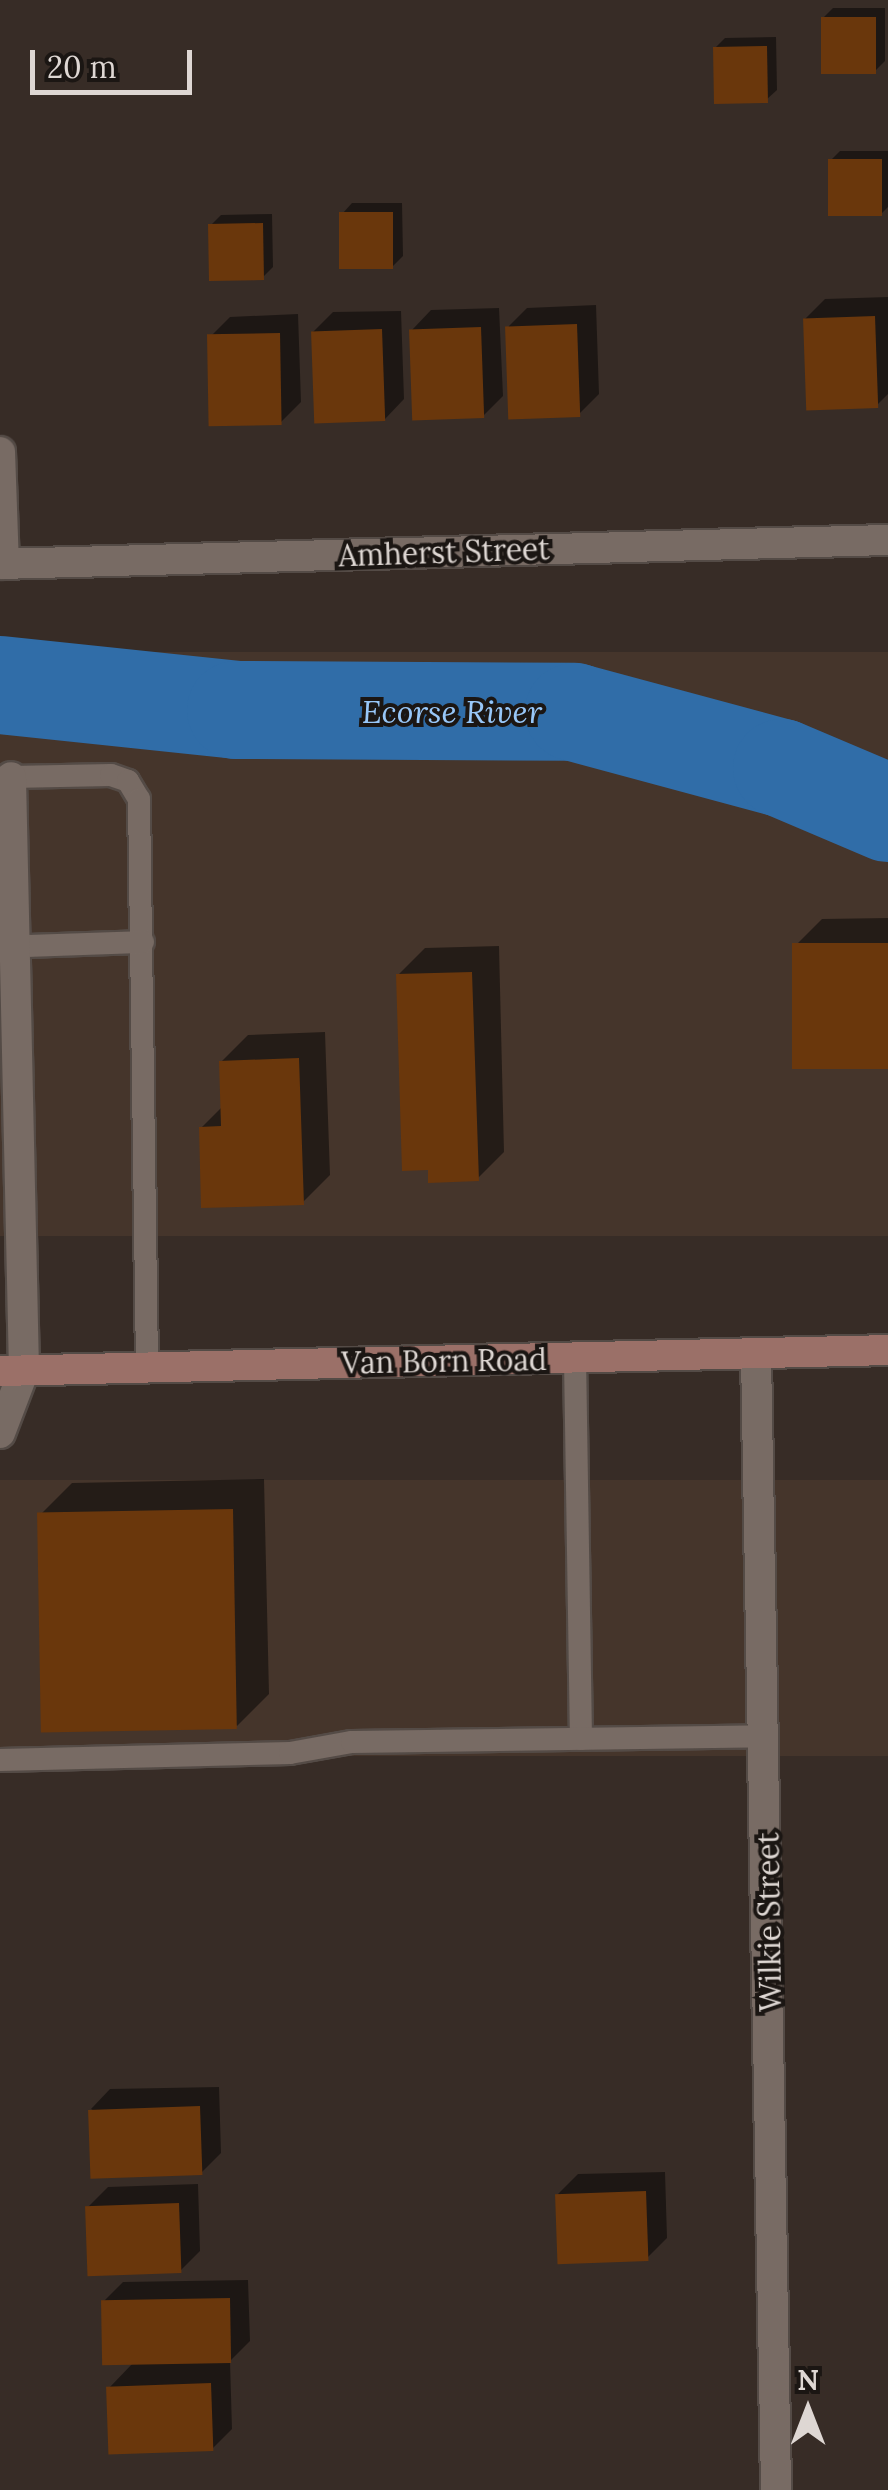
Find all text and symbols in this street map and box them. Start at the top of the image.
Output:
scale bar [35,30,198,92]
text: 20 m [47,48,116,86]
street label: Amherst Street [338,530,550,574]
water label: Ecorse River [362,693,542,731]
street label: Van Born Road [341,1341,547,1381]
street label: Wilkie Street [749,1832,789,2012]
north arrow [758,2360,858,2460]
text: N [797,2362,819,2398]

